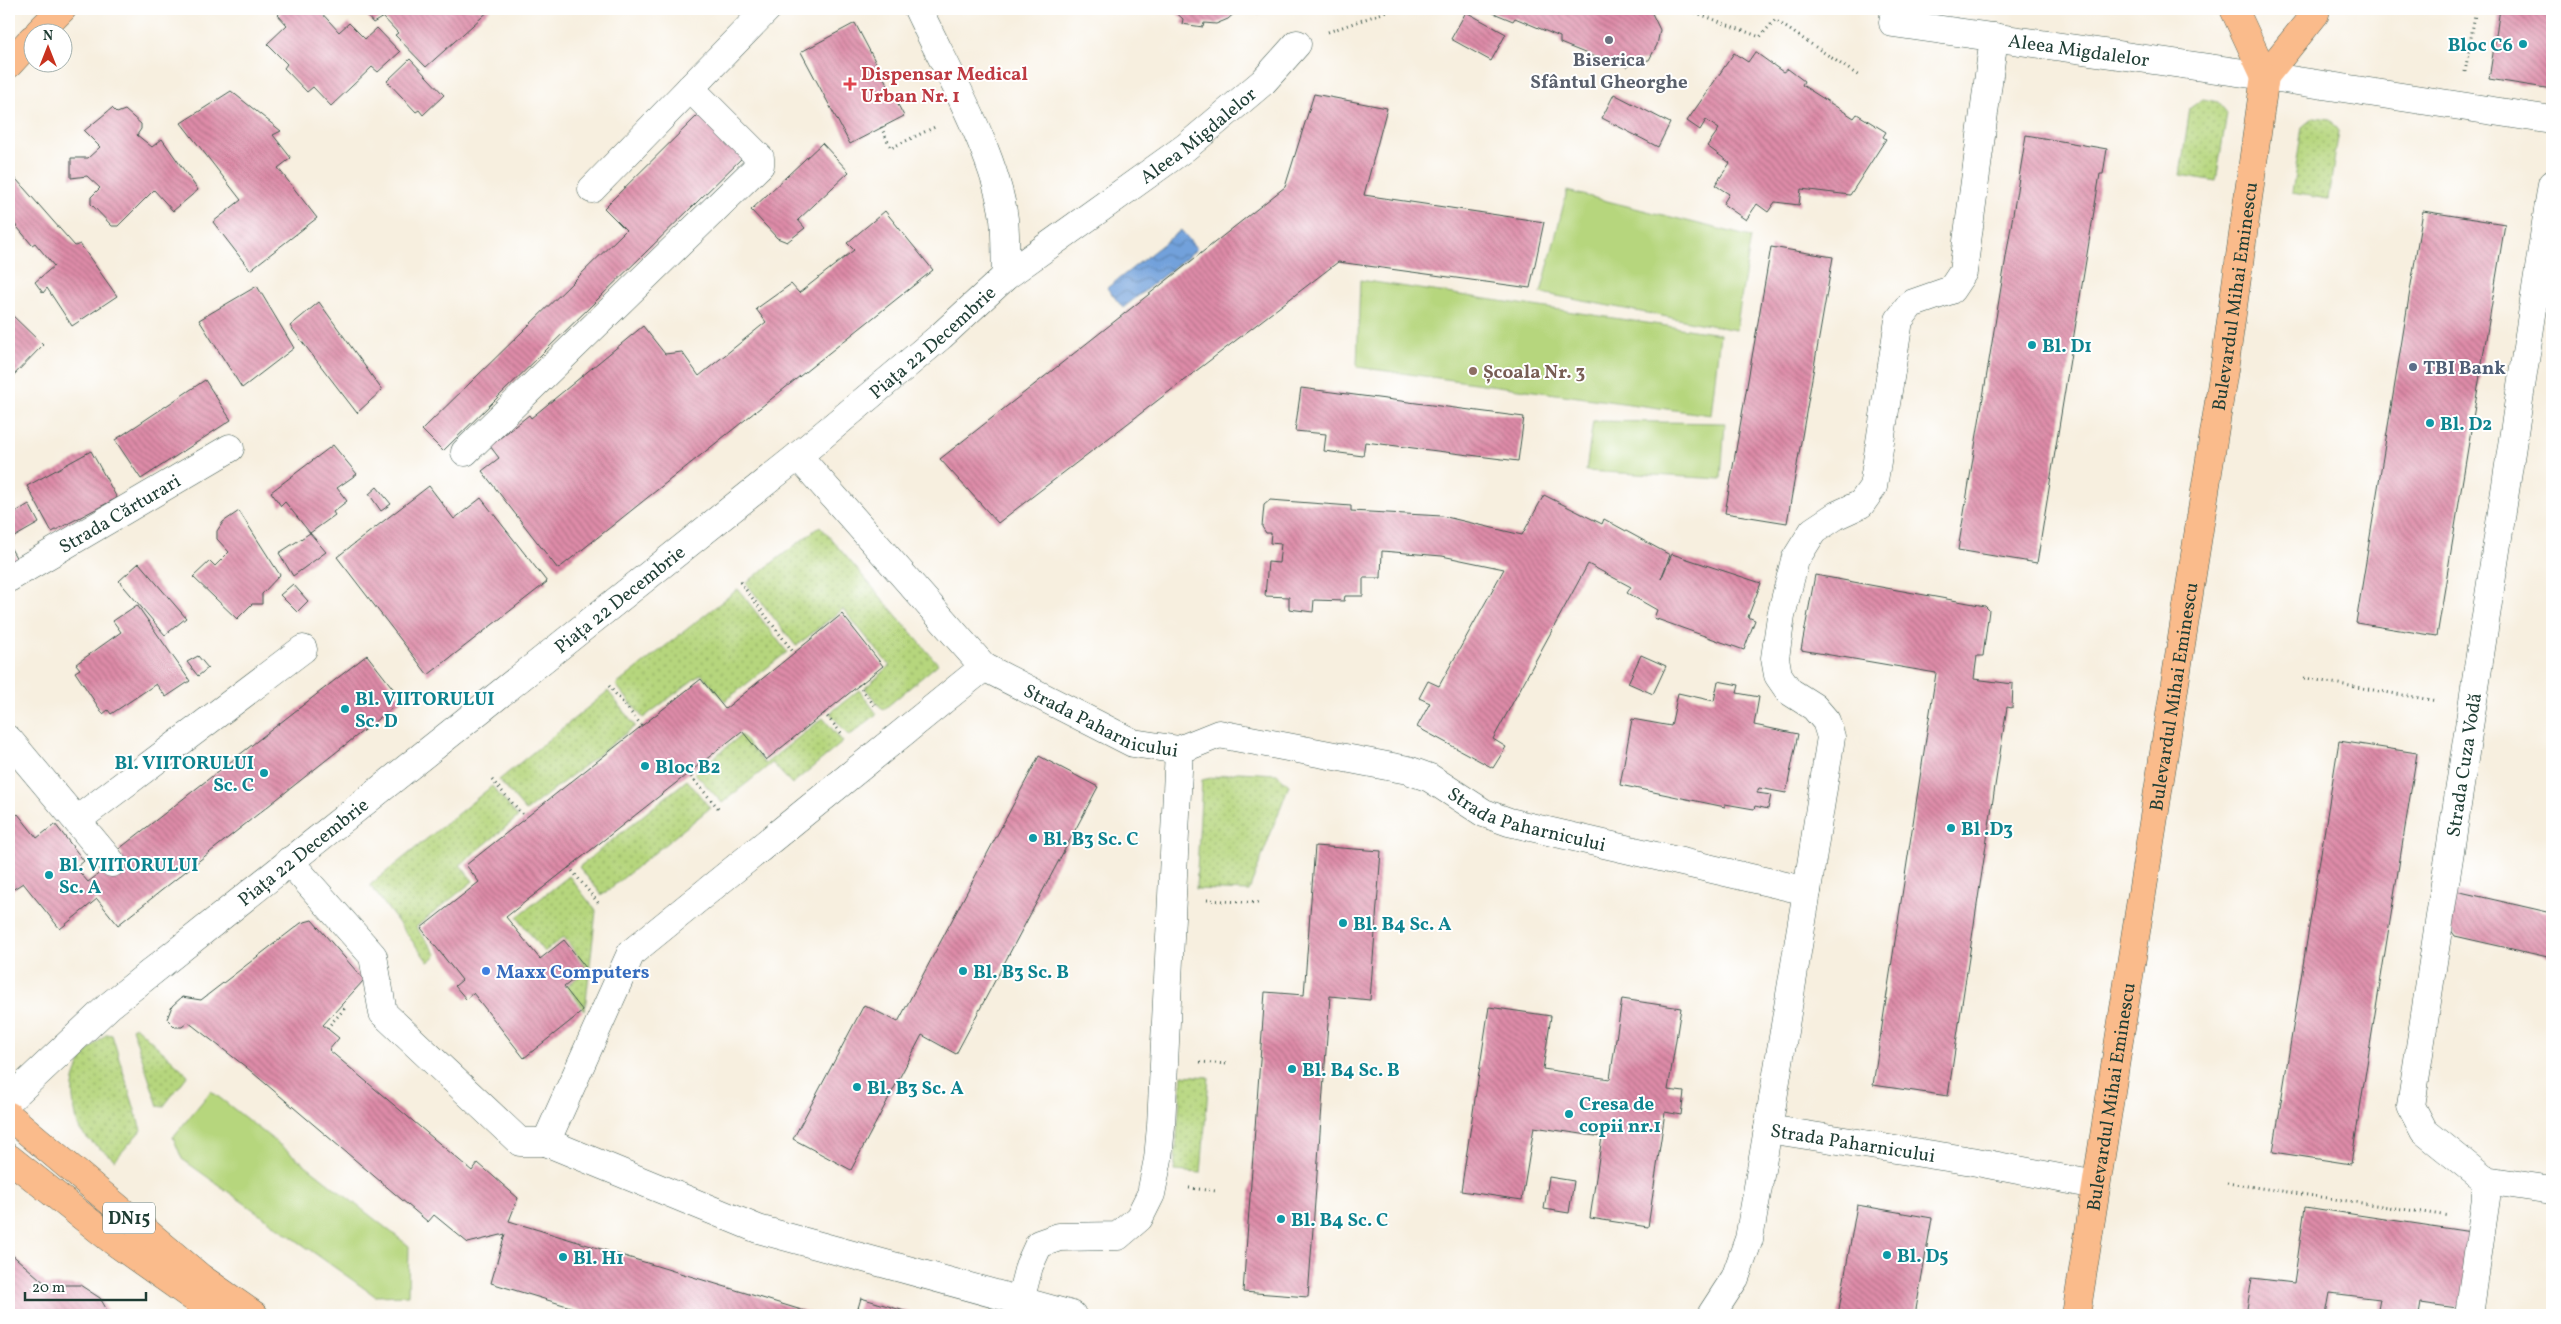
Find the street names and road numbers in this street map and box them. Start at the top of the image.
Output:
street label: Aleea Migdalelor [2006,29,2151,74]
street label: Aleea Migdalelor [1135,82,1263,191]
street label: Bulevardul Mihai Eminescu [2207,180,2265,413]
street label: Piața 22 Decembrie [864,281,1002,406]
street label: Strada Cărturari [55,469,186,561]
street label: Piața 22 Decembrie [550,540,691,661]
street label: Bulevardul Mihai Eminescu [2144,581,2206,813]
street label: Strada Paharnicului [1019,678,1180,765]
street label: Strada Cuza Vodă [2441,691,2489,839]
street label: Strada Paharnicului [1442,782,1608,859]
street label: Piața 22 Decembrie [233,793,375,913]
street label: Bulevardul Mihai Eminescu [2081,981,2143,1213]
street label: Strada Paharnicului [1769,1119,1937,1170]
road number: DN15 [103,1202,155,1234]

